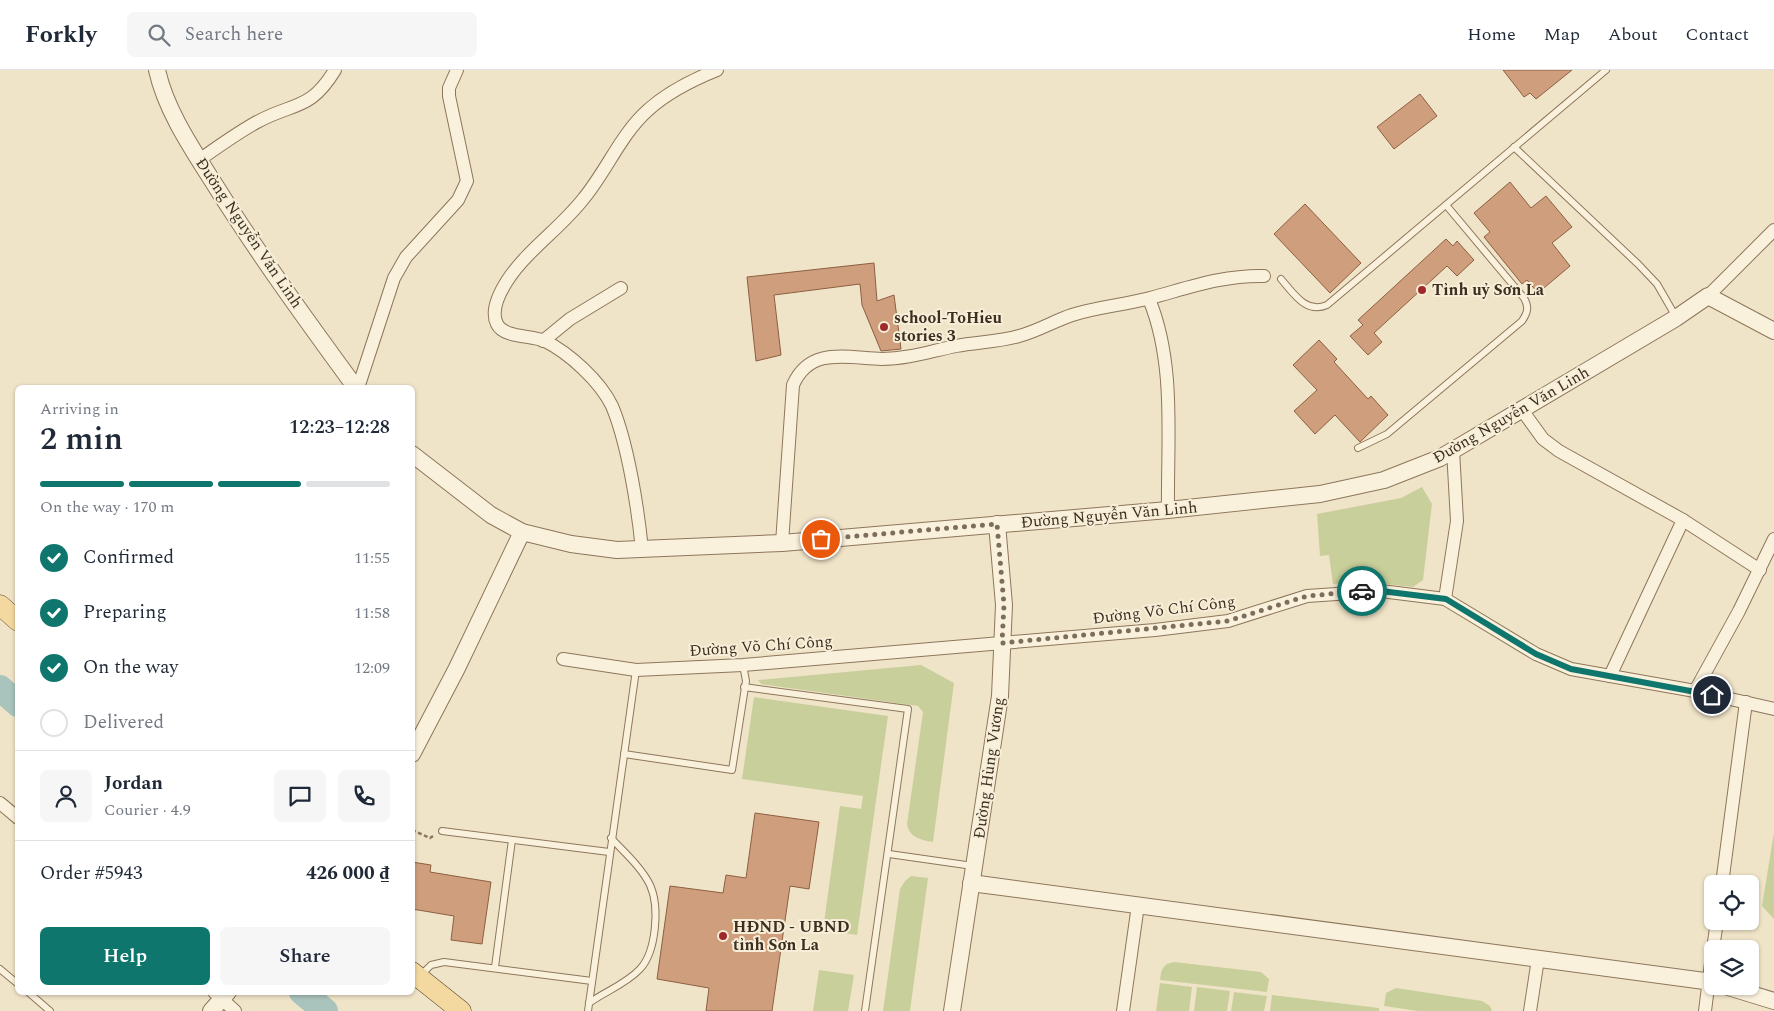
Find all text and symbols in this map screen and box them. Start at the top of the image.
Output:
search box [127,12,477,57]
text: Forkly [25,17,97,53]
text: Search here [185,20,283,49]
icon: search [145,21,173,49]
text: Home [1467,21,1516,48]
text: Map [1544,21,1580,48]
text: About [1608,21,1658,48]
text: Contact [1686,21,1749,48]
street label: Đường Nguyễn Văn Linh [190,153,308,313]
place label: Tỉnh uỷ Sơn La [1432,278,1545,302]
marker: Tỉnh uỷ Sơn La [1416,284,1428,296]
place label: school-ToHieu stories 3 [894,306,1003,348]
marker: school-ToHieu stories 3 [878,321,890,333]
street label: Đường Nguyễn Văn Linh [1428,360,1594,470]
text: Arriving in [40,397,119,421]
text: 12:23–12:28 [289,413,390,442]
text: 2 min [40,415,123,464]
text: On the way · 170 m [40,495,174,519]
street label: Đường Nguyễn Văn Linh [1020,495,1198,535]
pin [800,518,842,560]
icon: bag [807,525,835,553]
text: Confirmed [83,543,174,572]
icon: check [40,544,68,572]
text: 11:55 [354,546,390,570]
courier [1337,566,1387,616]
icon: car [1348,577,1376,605]
street label: Đường Võ Chí Công [1091,589,1237,631]
text: Preparing [83,598,167,627]
icon: check [40,599,68,627]
text: 11:58 [354,601,390,625]
street label: Đường Võ Chí Công [688,629,834,663]
text: On the way [83,653,179,682]
icon: check [40,654,68,682]
text: 12:09 [354,656,390,680]
pin [1691,674,1733,716]
icon: home [1698,681,1726,709]
street label: Đường Hùng Vương [967,696,1011,840]
text: Delivered [83,708,164,737]
text: Jordan [104,769,163,798]
button: person [40,770,92,822]
button: chat [274,770,326,822]
button: phone [338,770,390,822]
text: Courier · 4.9 [104,798,191,822]
text: Order #5943 [40,859,143,888]
text: 426 000 ₫ [306,859,390,888]
map controls [1704,875,1759,995]
button: locate [1704,875,1759,930]
place label: HĐND - UBND tỉnh Sơn La [733,915,850,957]
button: Help [40,927,210,985]
button: Share [220,927,390,985]
marker: HĐND - UBND tỉnh Sơn La [717,930,729,942]
button: layers [1704,940,1759,995]

